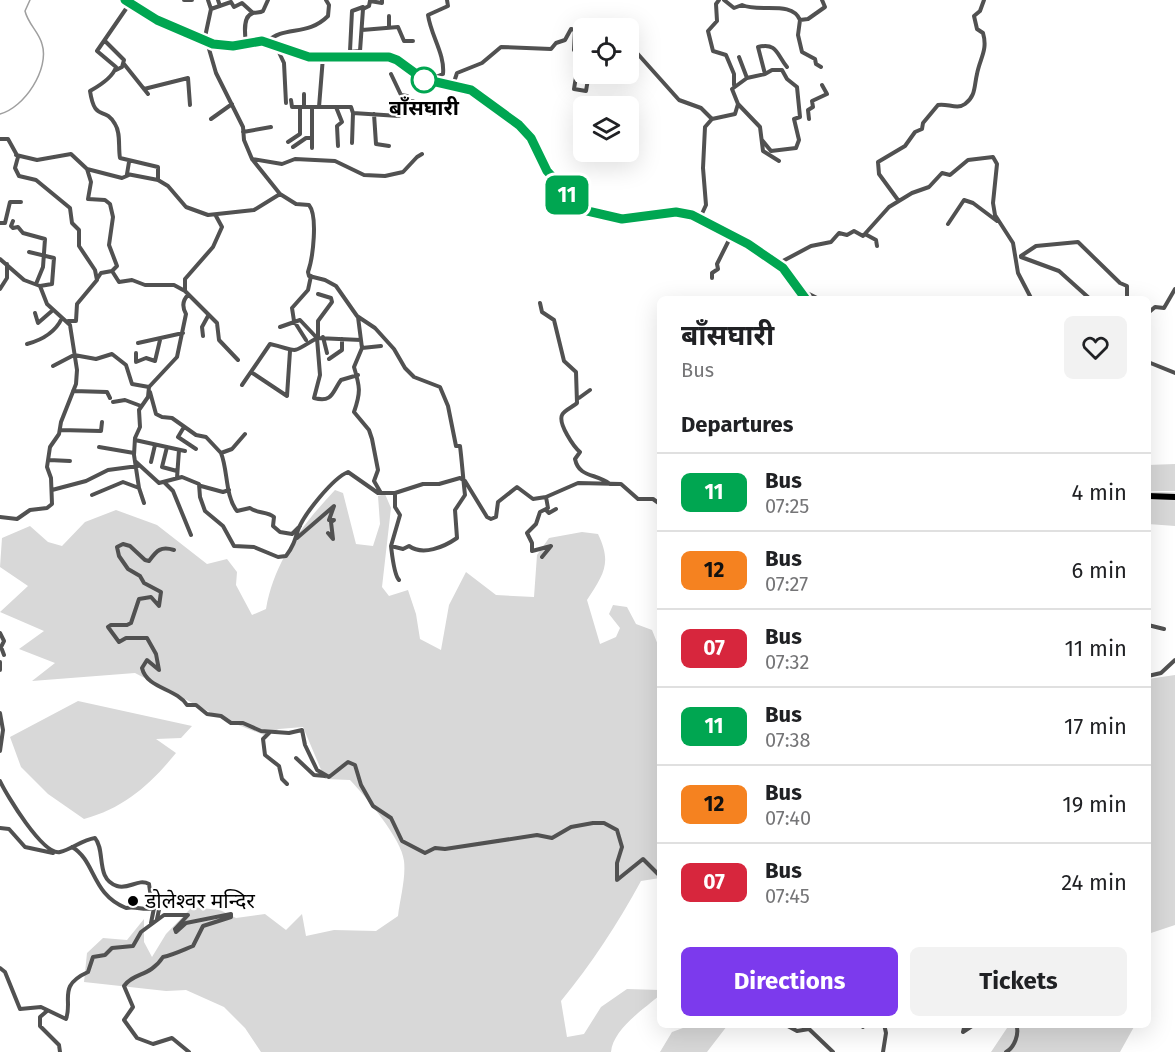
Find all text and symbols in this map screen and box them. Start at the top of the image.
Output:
map controls [573,18,639,162]
button: locate [573,18,639,84]
marker: बाँसघारी [411,67,437,93]
place label: बाँसघारी [389,95,460,121]
button: layers [573,96,639,162]
line badge: 11 [540,176,594,214]
text: 11 [557,182,577,208]
button: heart [1064,316,1127,379]
text: बाँसघारी [681,319,774,352]
text: Bus [681,358,714,382]
text: Departures [681,411,793,438]
text: Bus [765,467,802,494]
text: 11 [704,479,724,505]
text: 4 min [1072,479,1127,506]
text: 07:25 [765,494,809,518]
text: Bus [765,545,802,572]
text: 12 [704,557,724,583]
text: 6 min [1071,557,1127,584]
text: 07:27 [765,572,808,596]
text: Bus [765,623,802,650]
text: 07 [703,635,725,661]
text: 11 min [1064,635,1127,662]
text: 07:32 [765,650,809,674]
text: Bus [765,701,802,728]
text: 11 [704,713,724,739]
text: 17 min [1064,713,1127,740]
text: 07:38 [765,728,811,752]
text: Bus [765,779,802,806]
text: 12 [704,791,724,817]
text: 19 min [1062,791,1127,818]
text: 07:40 [765,806,811,830]
text: Bus [765,857,802,884]
text: 07 [703,869,725,895]
text: 24 min [1061,869,1127,896]
text: 07:45 [765,884,810,908]
place label: डोलेश्‍वर मन्दिर [144,888,255,914]
marker: डोलेश्‍वर मन्दिर [126,894,140,908]
button: Directions [681,947,898,1016]
button: Tickets [910,947,1127,1016]

